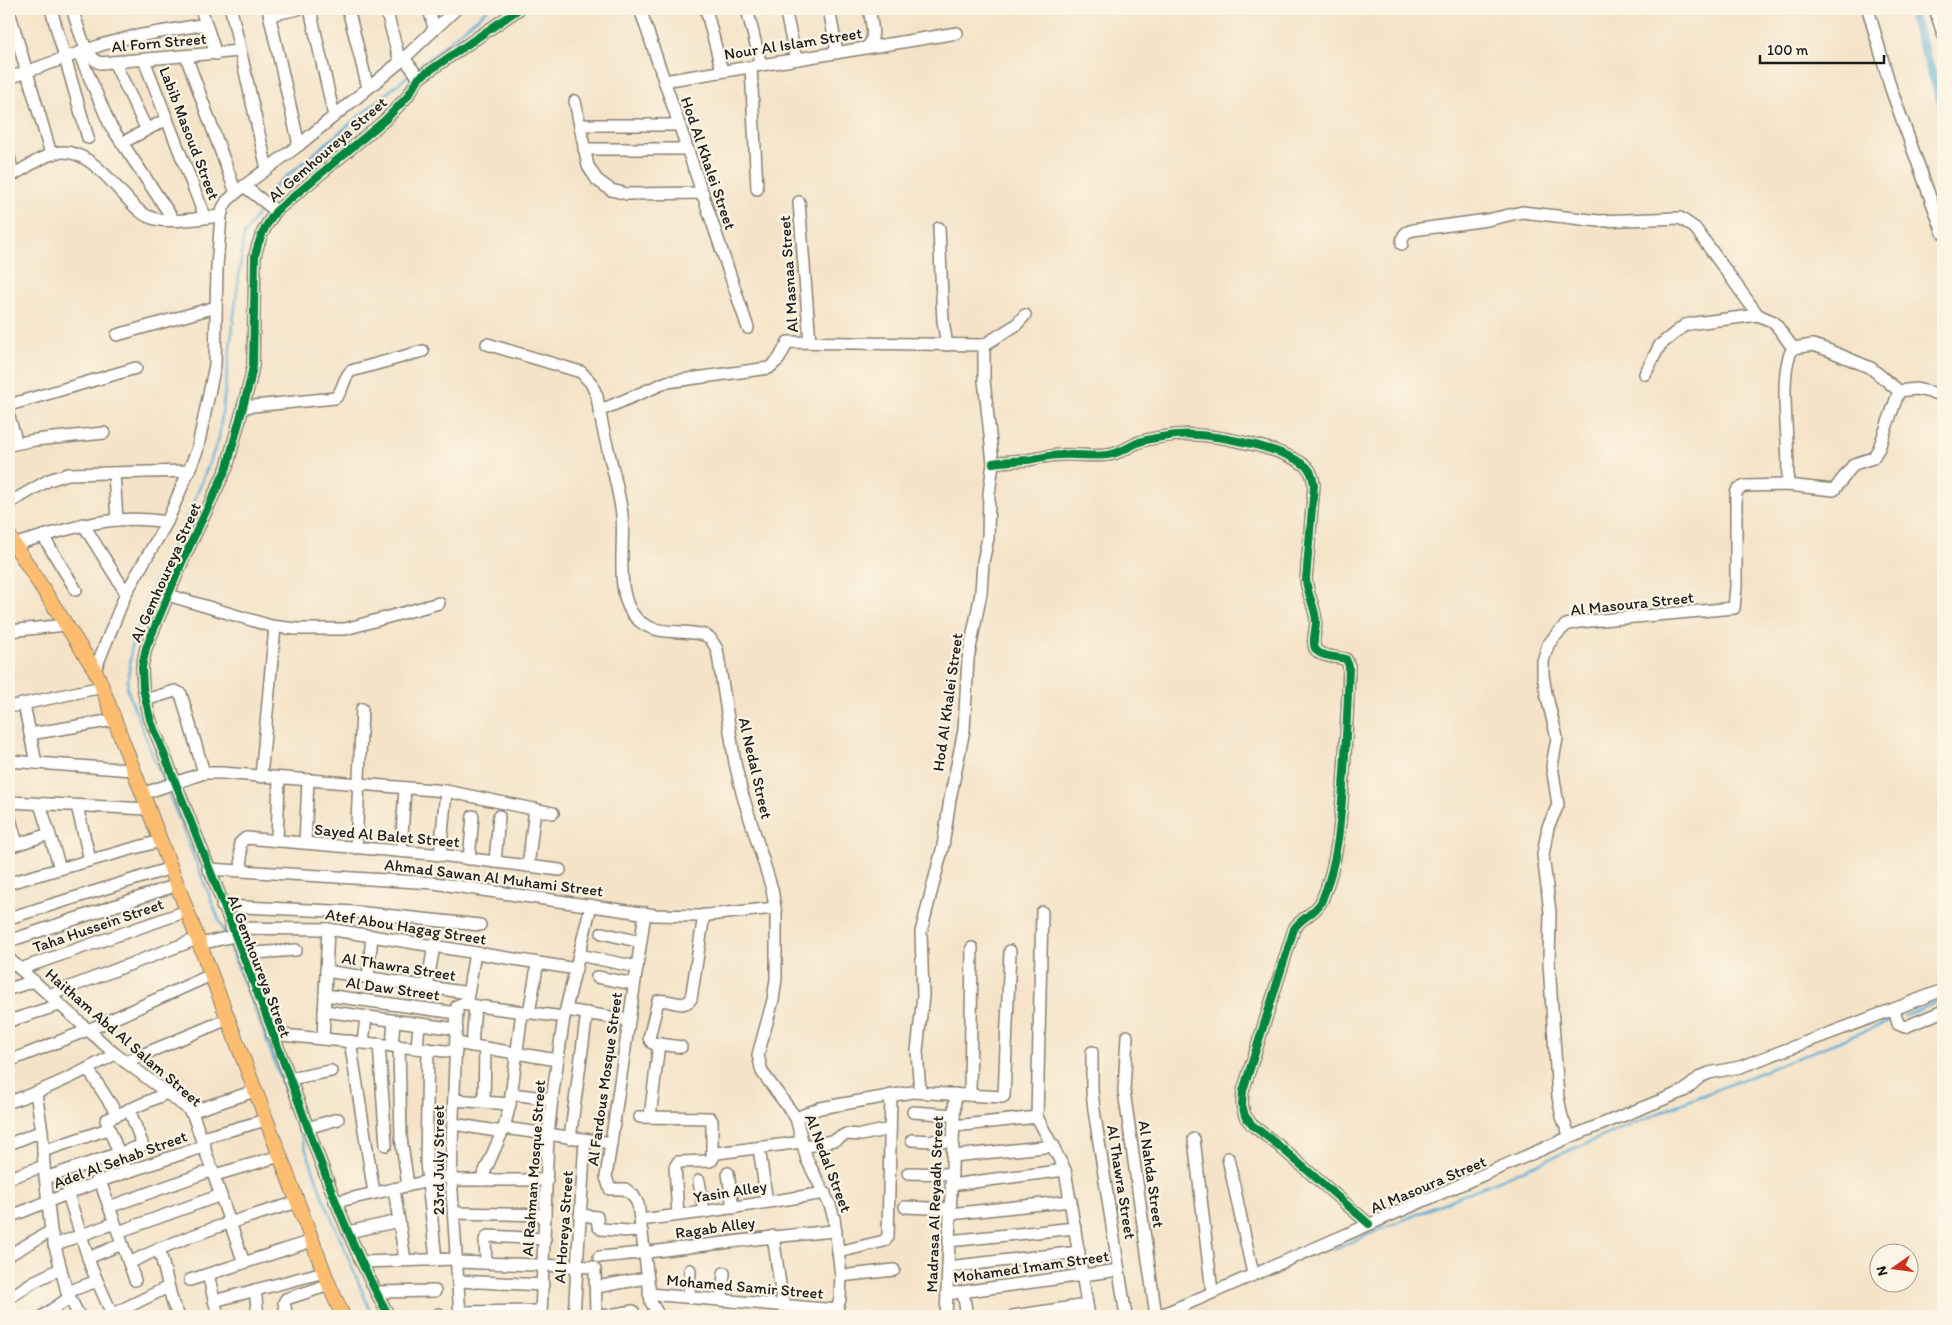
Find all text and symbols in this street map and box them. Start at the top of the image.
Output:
street label: Nour Al Islam Street [723,23,863,64]
street label: Al Forn Street [111,29,207,56]
scale bar [1760,32,1883,64]
text: 100 m [1767,41,1809,59]
street label: Labib Masoud Street [155,64,224,203]
street label: Al Gemhoureya Street [264,93,391,206]
street label: Hod Al Khalei Street [677,94,740,232]
street label: Al Masnaa Street [775,215,802,333]
street label: Al Gemhoureya Street [126,499,205,645]
street label: Al Masoura Street [1569,588,1695,619]
street label: Hod Al Khalei Street [928,632,967,772]
street label: Al Nedal Street [735,715,776,821]
street label: Sayed Al Balet Street [313,820,460,851]
street label: Ahmad Sawan Al Muhami Street [384,855,604,900]
street label: Al Gemhoureya Street [224,892,295,1040]
street label: Taha Hussein Street [30,894,166,957]
street label: Atef Abou Hagag Street [324,904,488,949]
street label: Al Thawra Street [341,948,457,985]
street label: Haitham Abd Al Salam Street [42,964,206,1111]
street label: Al Daw Street [345,973,441,1004]
street label: Al Fardous Mosque Street [583,991,626,1167]
street label: Al Rahman Mosque Street [518,1079,549,1257]
street label: 23rd July Street [429,1105,448,1215]
street label: Al Nedal Street [801,1111,856,1215]
street label: Madrasa Al Reyadh Street [922,1115,947,1293]
street label: Al Nahda Street [1135,1119,1168,1229]
street label: Al Thawra Street [1103,1124,1140,1240]
street label: Adel Al Sehab Street [51,1126,190,1192]
street label: Al Masoura Street [1367,1151,1489,1217]
street label: Al Horeya Street [550,1170,577,1284]
street label: Yasin Alley [692,1176,769,1207]
street label: Ragab Alley [674,1212,757,1243]
north arrow [1870,1242,1920,1292]
street label: Mohamed Imam Street [952,1246,1110,1287]
text: N [1872,1264,1891,1278]
street label: Mohamed Samir Street [666,1270,824,1303]

